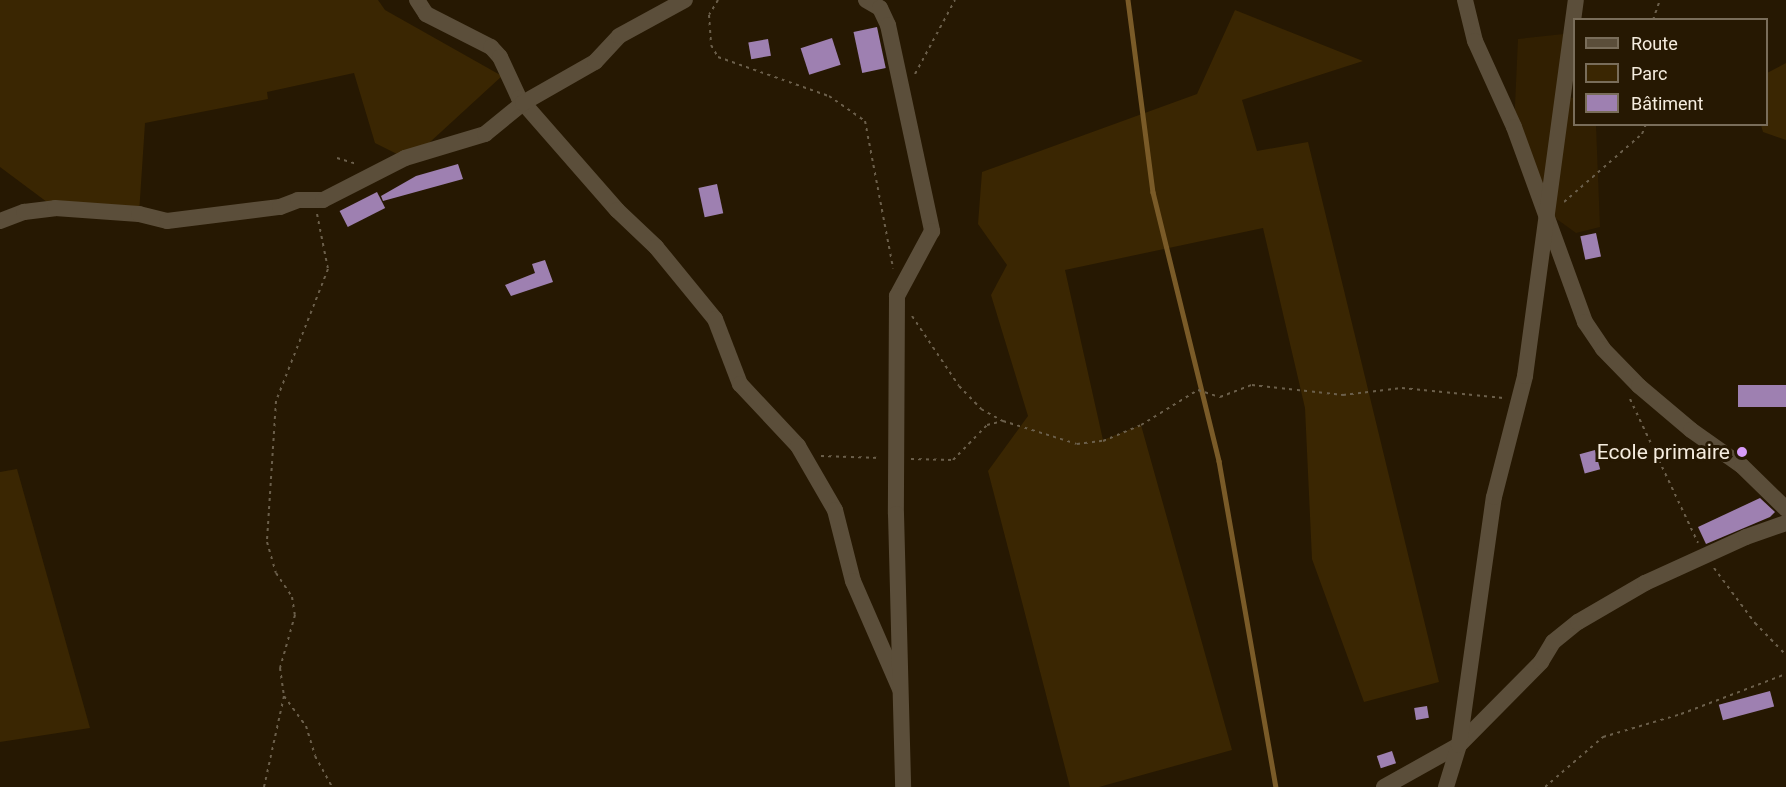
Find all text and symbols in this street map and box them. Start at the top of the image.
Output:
legend [1573,18,1768,126]
text: Route [1631,33,1678,54]
text: Parc [1631,63,1667,84]
text: Bâtiment [1631,93,1703,114]
place label: Ecole primaire [1597,439,1730,465]
marker: Ecole primaire [1735,445,1749,459]

